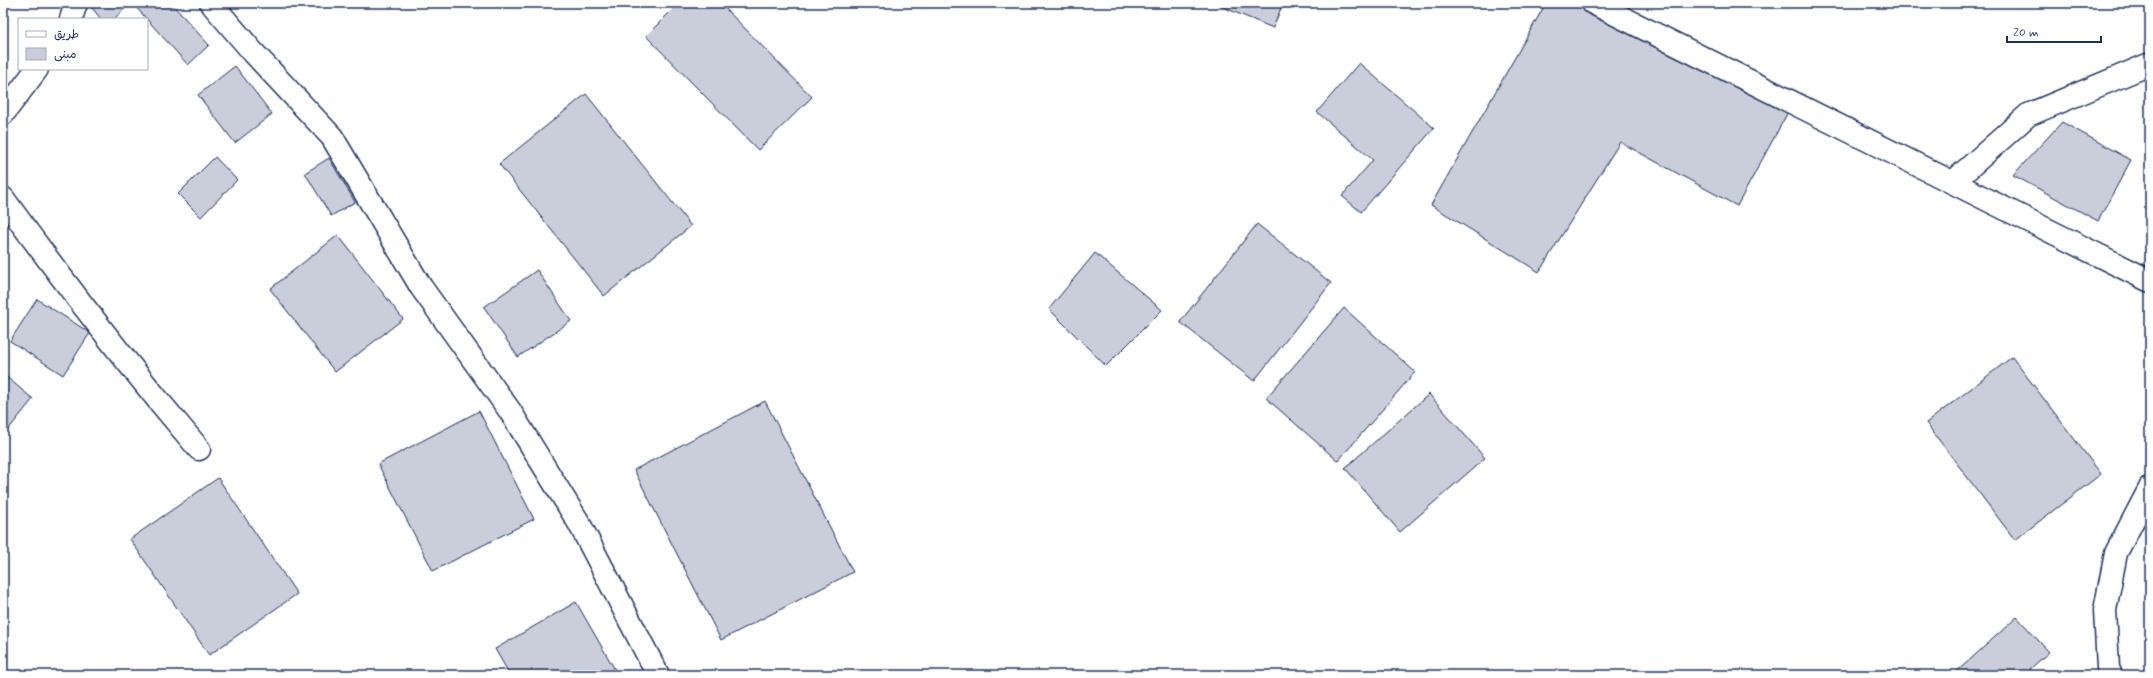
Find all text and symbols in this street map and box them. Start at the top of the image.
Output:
legend [18,18,148,70]
scale bar [2007,18,2101,44]
text: 20 m [2013,25,2039,41]
text: طريق [54,27,79,43]
text: مبنى [54,47,77,63]

